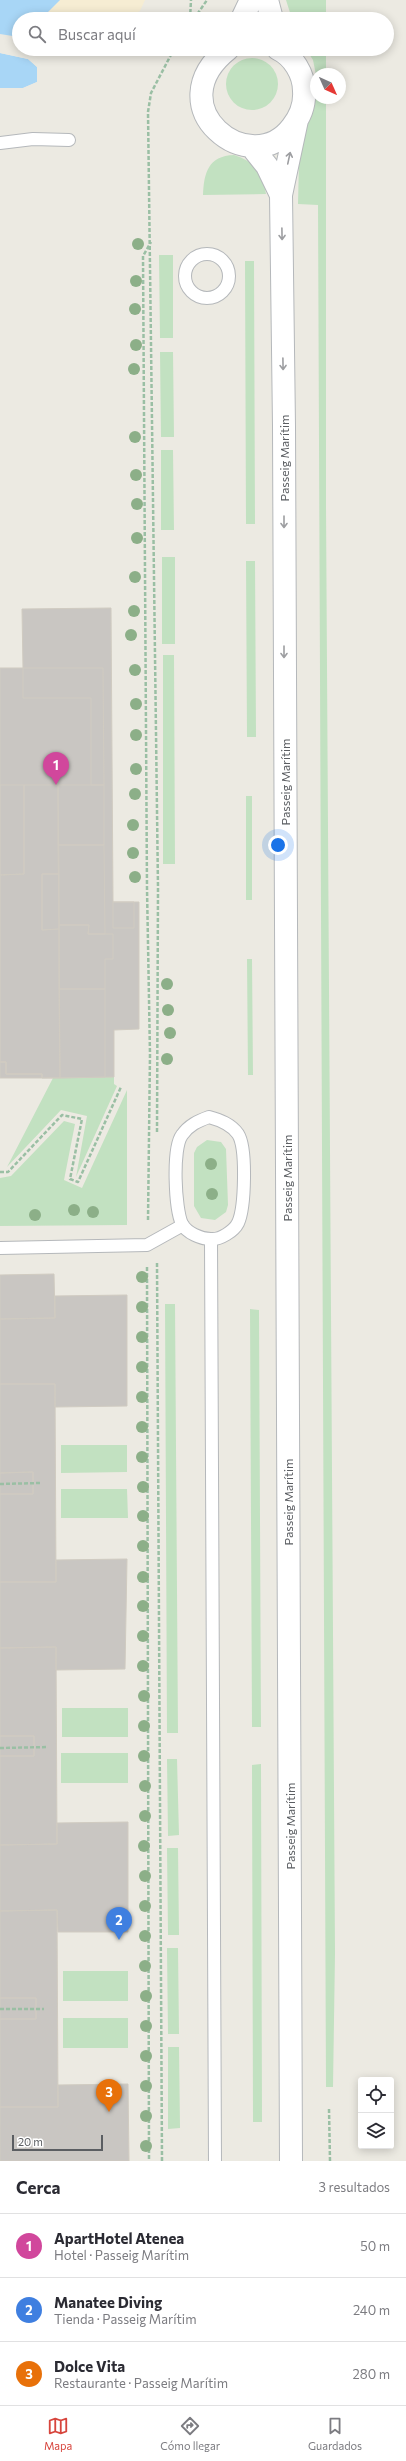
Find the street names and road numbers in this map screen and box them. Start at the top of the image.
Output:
street label: Passeig Marítim [277,415,291,501]
street label: Passeig Marítim [278,739,292,825]
street label: Passeig Marítim [280,1135,294,1221]
street label: Passeig Marítim [281,1459,295,1545]
street label: Passeig Marítim [283,1783,297,1869]

